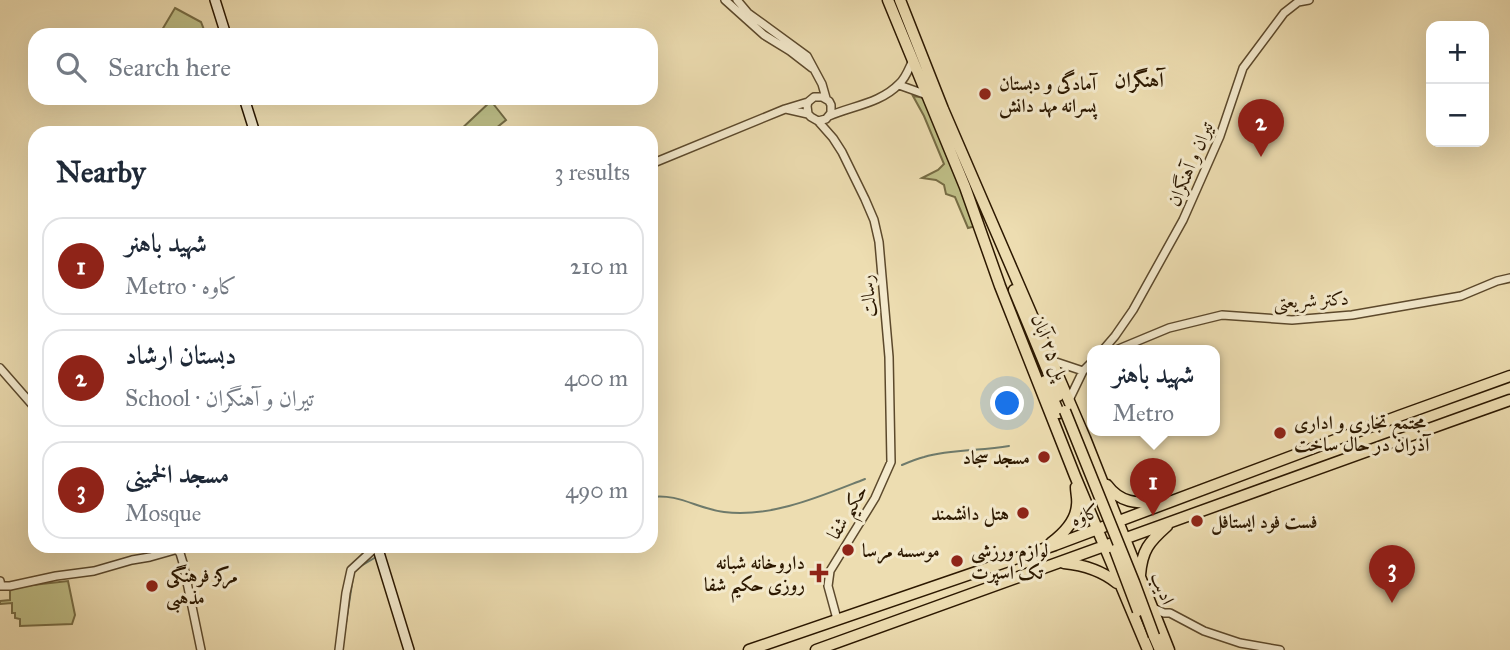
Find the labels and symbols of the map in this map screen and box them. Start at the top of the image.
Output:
district label: آهنگران [1114,67,1166,94]
place label: آمادگی و دبستان پسرانه مهد دانش [999,69,1099,120]
marker: آمادگی و دبستان پسرانه مهد دانش [977,86,993,102]
pin: 2 [1238,99,1284,157]
street label: تیران و آهنگران [1162,118,1219,210]
street label: رسالت [855,274,881,318]
street label: دکتر شریعتی [1273,287,1349,315]
street label: پل ۲۵ آبان [1025,311,1074,385]
your location [990,386,1024,420]
place label: مجتمع تجاری و اداری آذران در حال ساخت [1294,411,1432,456]
marker: مجتمع تجاری و اداری آذران در حال ساخت [1272,425,1288,441]
place label: مسجد سجاد [962,446,1030,469]
marker: مسجد سجاد [1036,449,1052,465]
pin: 1 [1130,458,1176,516]
street label: حکیم شفا [822,480,879,548]
street label: کاوه [1067,499,1103,531]
place label: هتل دانشمند [931,502,1009,527]
marker: هتل دانشمند [1015,505,1031,521]
place label: فست فود ایستافل [1211,510,1318,535]
marker: فست فود ایستافل [1189,513,1205,529]
place label: موسسه مرسا [862,539,940,564]
place label: لوازم ورزشی تک اسپرت [971,539,1048,586]
marker: موسسه مرسا [840,542,856,558]
pin: 3 [1369,545,1415,603]
place label: داروخانه شبانه‌ روزی حکیم شفا [704,551,805,603]
marker: لوازم ورزشی تک اسپرت [949,553,965,569]
place label: مرکز فرهنگی مذهبی [166,564,238,613]
marker: داروخانه شبانه‌ روزی حکیم شفا [811,565,827,581]
street label: ادیب [1145,568,1180,608]
marker: مرکز فرهنگی مذهبی [144,578,160,594]

